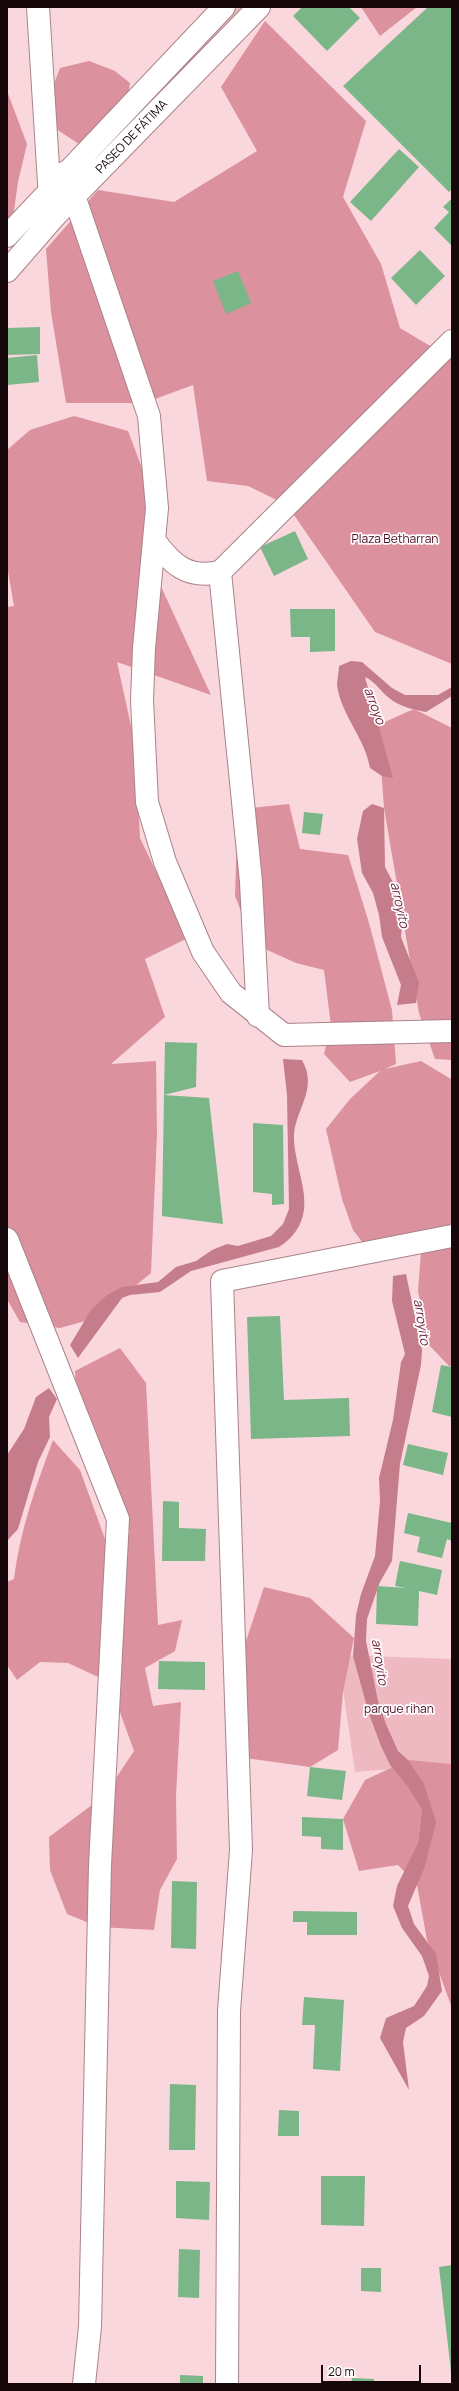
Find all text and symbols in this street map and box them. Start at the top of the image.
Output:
street label: PASEO DE FÁTIMA [93,97,171,177]
park label: Plaza Betharran [352,533,438,547]
water label: arroyo [360,685,388,727]
water label: arroyito [387,881,411,929]
water label: arroyito [410,1298,432,1346]
water label: arroyito [368,1638,390,1686]
park label: parque rihan [364,1703,434,1717]
scale bar [323,2357,423,2383]
text: 20 m [328,2363,355,2380]

